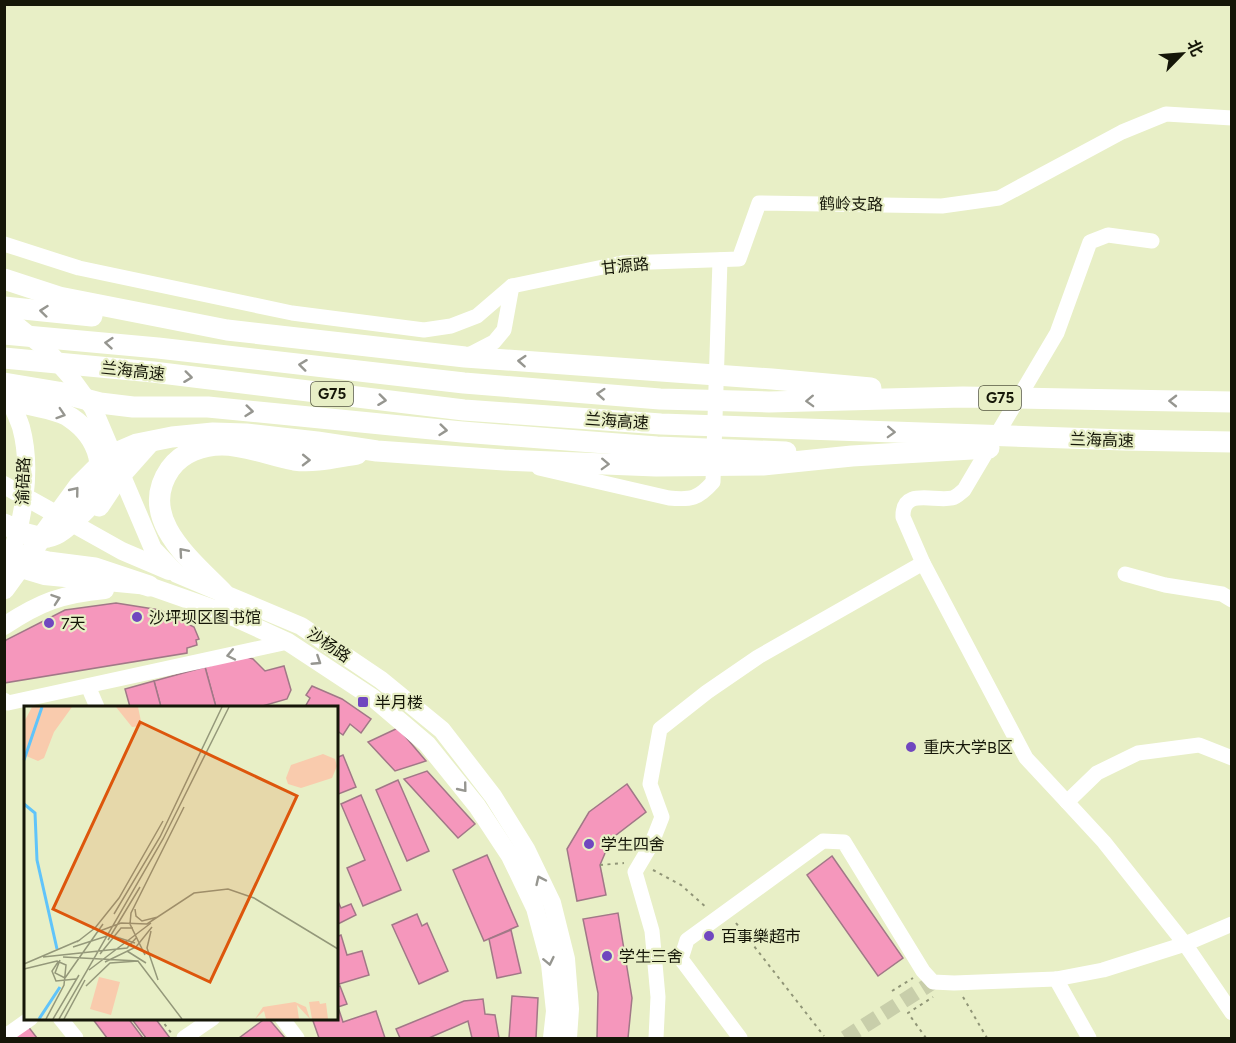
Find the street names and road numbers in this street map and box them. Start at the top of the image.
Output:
street label: 鹤岭支路 [819,194,883,214]
street label: 甘源路 [600,254,650,278]
street label: 兰海高速 [100,358,166,384]
road number: G75 [311,382,353,406]
road number: G75 [979,386,1021,410]
street label: 兰海高速 [584,409,650,433]
street label: 兰海高速 [1070,429,1134,451]
street label: 渝碚路 [13,457,33,505]
street label: 沙杨路 [304,624,354,666]

